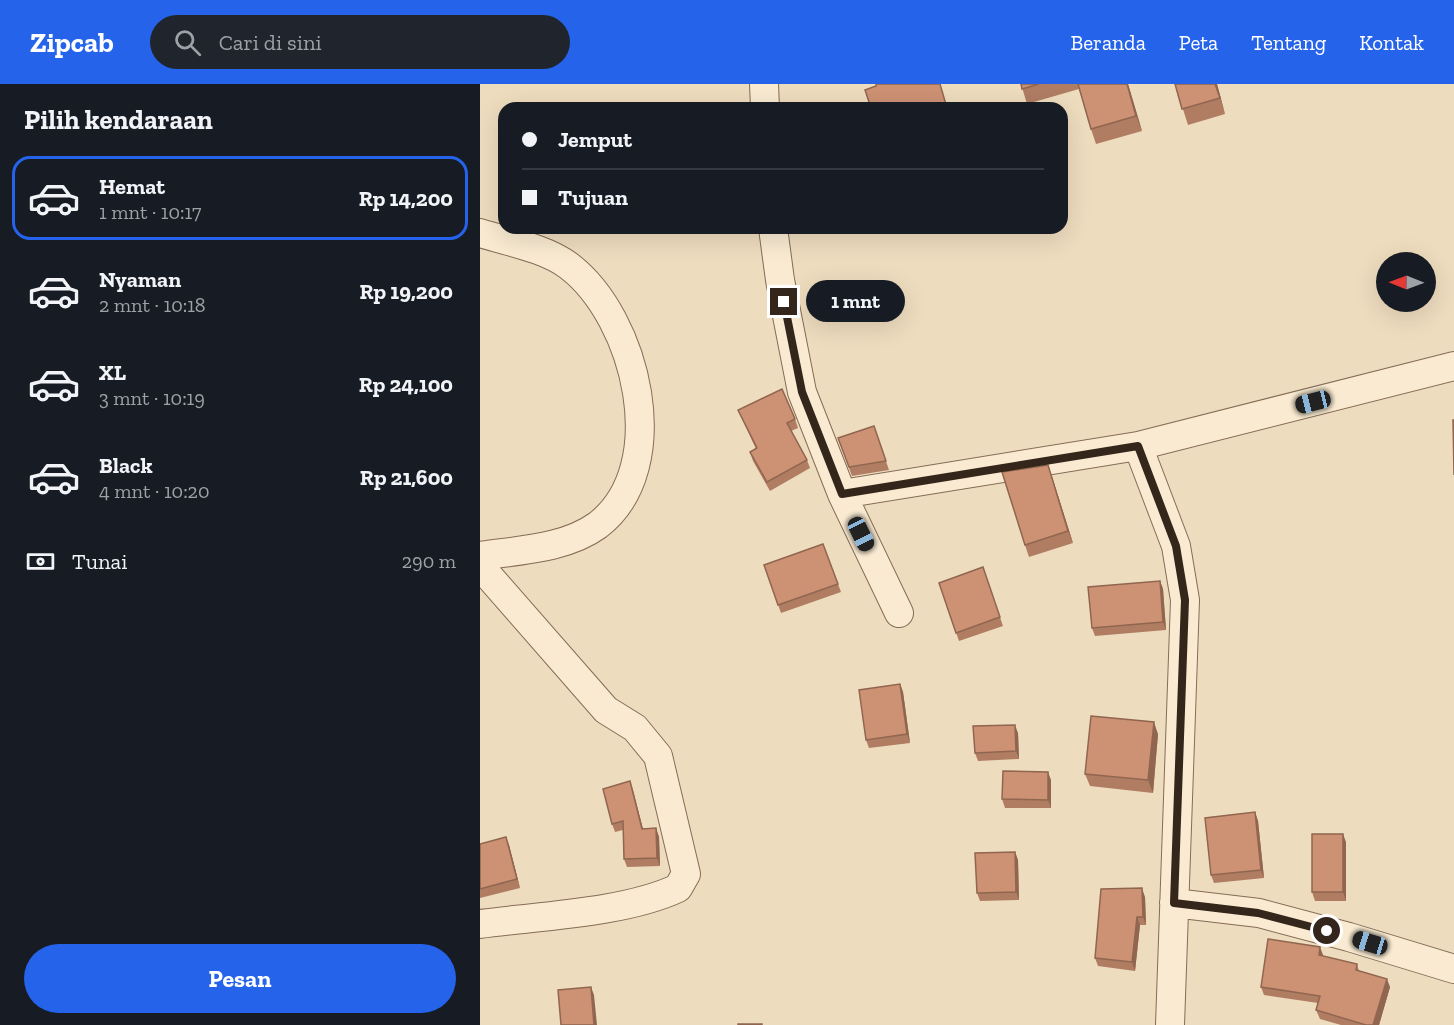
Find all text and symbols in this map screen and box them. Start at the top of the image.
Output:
search box [150,15,570,69]
text: Zipcab [30,26,114,59]
icon: search [171,26,204,59]
text: Cari di sini [219,29,322,56]
text: Beranda [1071,30,1146,55]
text: Peta [1179,30,1218,55]
text: Tentang [1251,30,1326,55]
text: Kontak [1359,30,1424,55]
text: Pilih kendaraan [24,104,213,136]
text: Jemput [558,126,632,153]
icon: car [27,171,81,225]
text: Hemat [99,173,165,200]
text: Tujuan [558,184,628,211]
text: Rp 14,200 [359,185,453,212]
text: 1 mnt · 10:17 [99,200,201,224]
north arrow [1376,252,1436,312]
map controls [1376,252,1436,312]
icon: car [27,264,81,318]
text: Nyaman [99,266,181,293]
text: Rp 19,200 [360,278,453,305]
callout: 1 mnt [805,281,904,323]
route end [770,288,797,315]
text: 1 mnt [831,289,880,313]
text: 2 mnt · 10:18 [99,293,206,317]
icon: car [27,357,81,411]
text: XL [99,359,126,386]
text: Rp 24,100 [359,371,453,398]
text: 3 mnt · 10:19 [99,386,205,410]
car [1293,389,1333,415]
icon: car [27,450,81,504]
text: Black [99,452,153,479]
text: Rp 21,600 [360,464,453,491]
text: 4 mnt · 10:20 [99,479,209,503]
car [845,514,877,554]
icon: cash [24,545,57,578]
text: Tunai [72,548,127,575]
text: 290 m [402,549,456,573]
route start [1313,917,1340,944]
car [1350,929,1390,957]
button: Pesan [24,944,456,1013]

